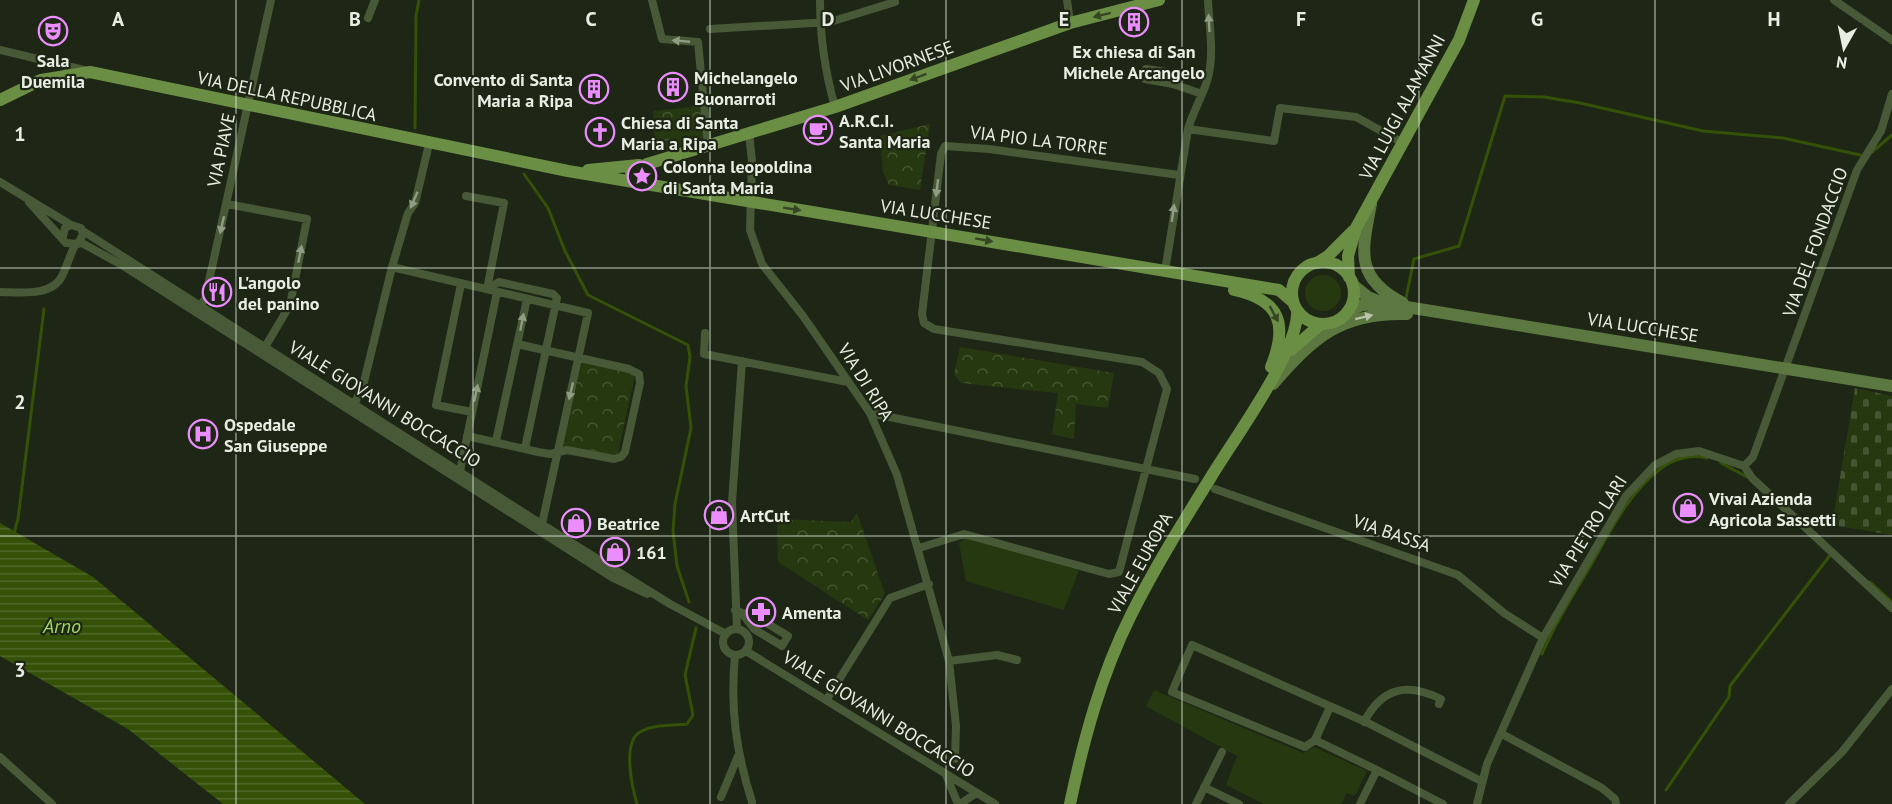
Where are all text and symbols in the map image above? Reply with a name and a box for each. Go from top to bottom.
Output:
text: A [112,6,125,32]
text: B [349,6,361,32]
text: C [585,6,597,32]
text: D [822,6,835,32]
text: E [1059,6,1069,32]
building icon: Ex chiesa di San Michele Arcangelo [1118,6,1150,38]
text: F [1296,6,1306,32]
text: G [1531,6,1543,32]
text: H [1767,6,1781,32]
one-way arrow [1093,10,1111,20]
one-way arrow [1204,14,1213,33]
theatre icon: Sala Duemila [37,15,69,47]
north arrow [1814,18,1874,78]
street label: VIA LUIGI ALAMANNI [1353,30,1450,185]
street label: VIA LIVORNESE [837,35,957,97]
one-way arrow [671,36,690,46]
place label: Ex chiesa di San Michele Arcangelo [1063,40,1205,84]
place label: Sala Duemila [21,49,85,93]
text: N [1835,52,1848,74]
street label: VIA DELLA REPUBBLICA [194,66,379,126]
place label: Michelangelo Buonarroti [694,66,798,110]
place label: Convento di Santa Maria a Ripa [434,68,573,112]
building icon: Michelangelo Buonarroti [657,71,689,103]
building icon: Convento di Santa Maria a Ripa [578,73,610,105]
one-way arrow [909,73,927,83]
place label: A.R.C.I. Santa Maria [839,109,931,153]
street label: VIA PIAVE [202,111,240,190]
place label: Chiesa di Santa Maria a Ripa [621,111,739,155]
cafe icon: A.R.C.I. Santa Maria [802,114,834,146]
church icon: Chiesa di Santa Maria a Ripa [584,116,616,148]
street label: VIA PIO LA TORRE [968,120,1109,160]
text: 1 [14,121,26,147]
place label: Colonna leopoldina di Santa Maria [663,155,812,199]
place icon: Colonna leopoldina di Santa Maria [626,160,658,192]
street label: VIA DEL FONDACCIO [1777,164,1853,321]
one-way arrow [932,179,942,198]
one-way arrow [409,192,419,210]
street label: VIA LUCCHESE [878,194,993,234]
one-way arrow [1169,203,1178,222]
one-way arrow [782,205,801,214]
one-way arrow [217,216,226,235]
one-way arrow [975,236,994,245]
one-way arrow [296,245,305,264]
place label: L'angolo del panino [238,271,320,315]
restaurant icon: L'angolo del panino [201,276,233,308]
one-way arrow [1269,306,1279,323]
street label: VIA LUCCHESE [1585,307,1700,347]
one-way arrow [518,312,527,331]
one-way arrow [1355,312,1374,322]
street label: VIALE GIOVANNI BOCCACCIO [284,335,485,473]
street label: VIA DI RIPA [833,338,899,425]
one-way arrow [566,381,575,400]
one-way arrow [472,383,481,402]
text: 2 [14,389,26,415]
place label: Ospedale San Giuseppe [224,413,327,457]
hospital icon: Ospedale San Giuseppe [187,418,219,450]
street label: VIA PIETRO LARI [1544,471,1632,592]
place label: Vivai Azienda Agricola Sassetti [1708,487,1836,531]
shop icon: Vivai Azienda Agricola Sassetti [1672,492,1704,524]
shop icon: ArtCut [703,499,735,531]
place label: ArtCut [740,504,791,527]
shop icon: Beatrice [560,507,592,539]
street label: VIALE EUROPA [1102,508,1178,619]
street label: VIA BASSA [1349,509,1434,557]
place label: Beatrice [597,512,660,535]
shop icon: 161 [599,536,631,568]
place label: 161 [636,541,667,564]
pharmacy icon: Amenta [745,596,777,628]
place label: Amenta [782,601,842,624]
water label: Arno [42,613,81,639]
street label: VIALE GIOVANNI BOCCACCIO [778,645,979,783]
text: 3 [14,657,26,683]

